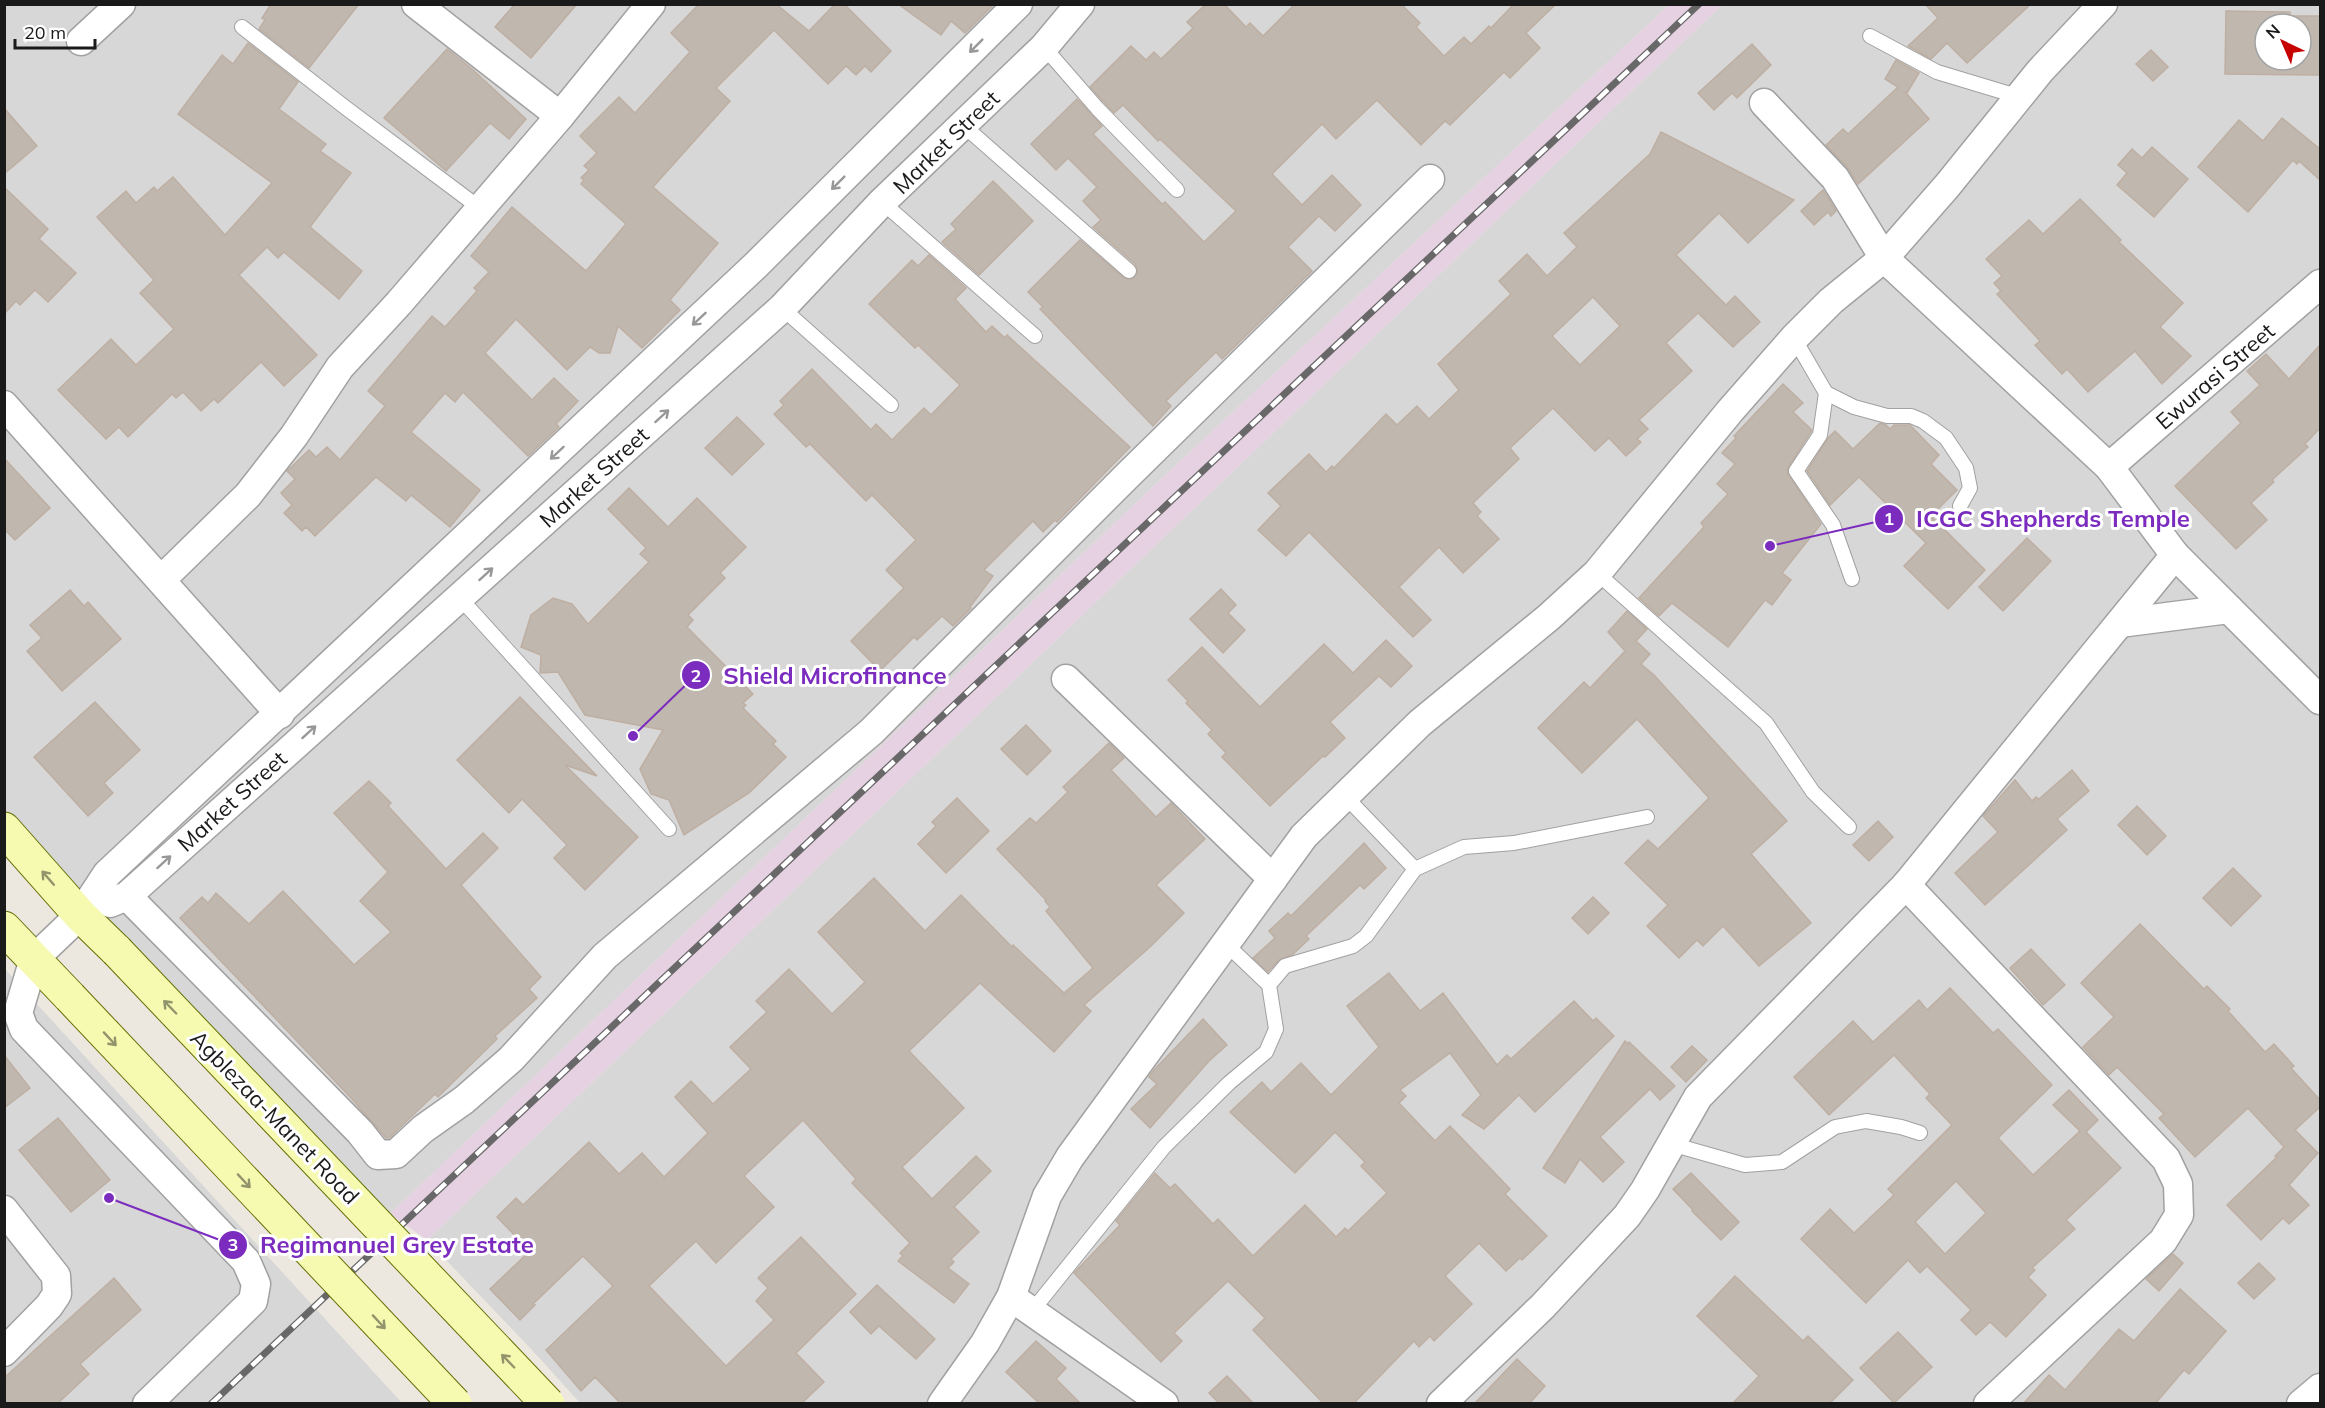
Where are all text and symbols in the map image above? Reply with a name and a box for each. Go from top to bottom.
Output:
scale bar [15,12,94,50]
north arrow [2253,12,2313,72]
text: N [2261,20,2284,43]
text: 20 m [24,21,66,44]
one-way arrow [969,38,984,53]
street label: Market Street [887,84,1005,200]
one-way arrow [831,176,846,191]
one-way arrow [691,312,706,327]
street label: Ewurasi Street [2150,317,2280,435]
one-way arrow [654,409,669,423]
street label: Market Street [534,420,655,533]
one-way arrow [549,446,564,460]
callout: ICGC Shepherds Temple [1874,498,2202,540]
text: ICGC Shepherds Temple [1916,503,2190,533]
text: 1 [1884,507,1894,530]
one-way arrow [478,567,493,581]
callout: Shield Microfinance [681,654,958,696]
text: Shield Microfinance [723,660,947,690]
text: 2 [691,664,701,687]
one-way arrow [300,725,316,739]
street label: Market Street [172,744,293,857]
one-way arrow [156,855,171,869]
one-way arrow [41,871,55,886]
one-way arrow [163,1000,178,1015]
street label: Agblezaa-Manet Road [185,1024,365,1210]
one-way arrow [103,1031,117,1046]
one-way arrow [237,1173,252,1188]
callout: Regimanuel Grey Estate [218,1224,546,1266]
text: Regimanuel Grey Estate [260,1229,534,1259]
text: 3 [228,1233,238,1256]
one-way arrow [371,1315,386,1330]
one-way arrow [501,1354,515,1369]

